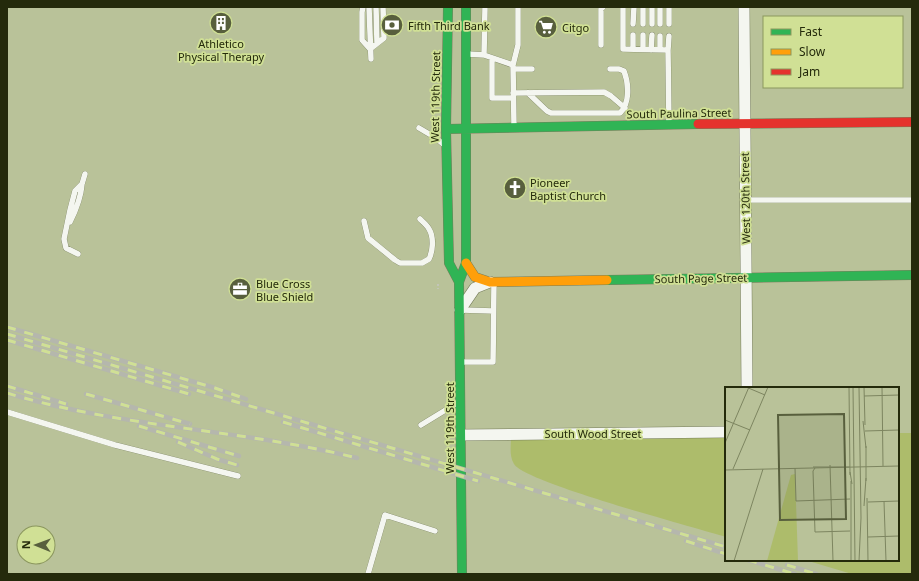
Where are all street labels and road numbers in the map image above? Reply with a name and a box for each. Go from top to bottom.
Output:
street label: West 119th Street [427,51,443,143]
street label: South Paulina Street [626,105,732,121]
street label: West 120th Street [737,152,753,244]
street label: South Page Street [655,270,747,286]
street label: West 119th Street [442,382,457,474]
street label: South Wood Street [545,426,641,441]

